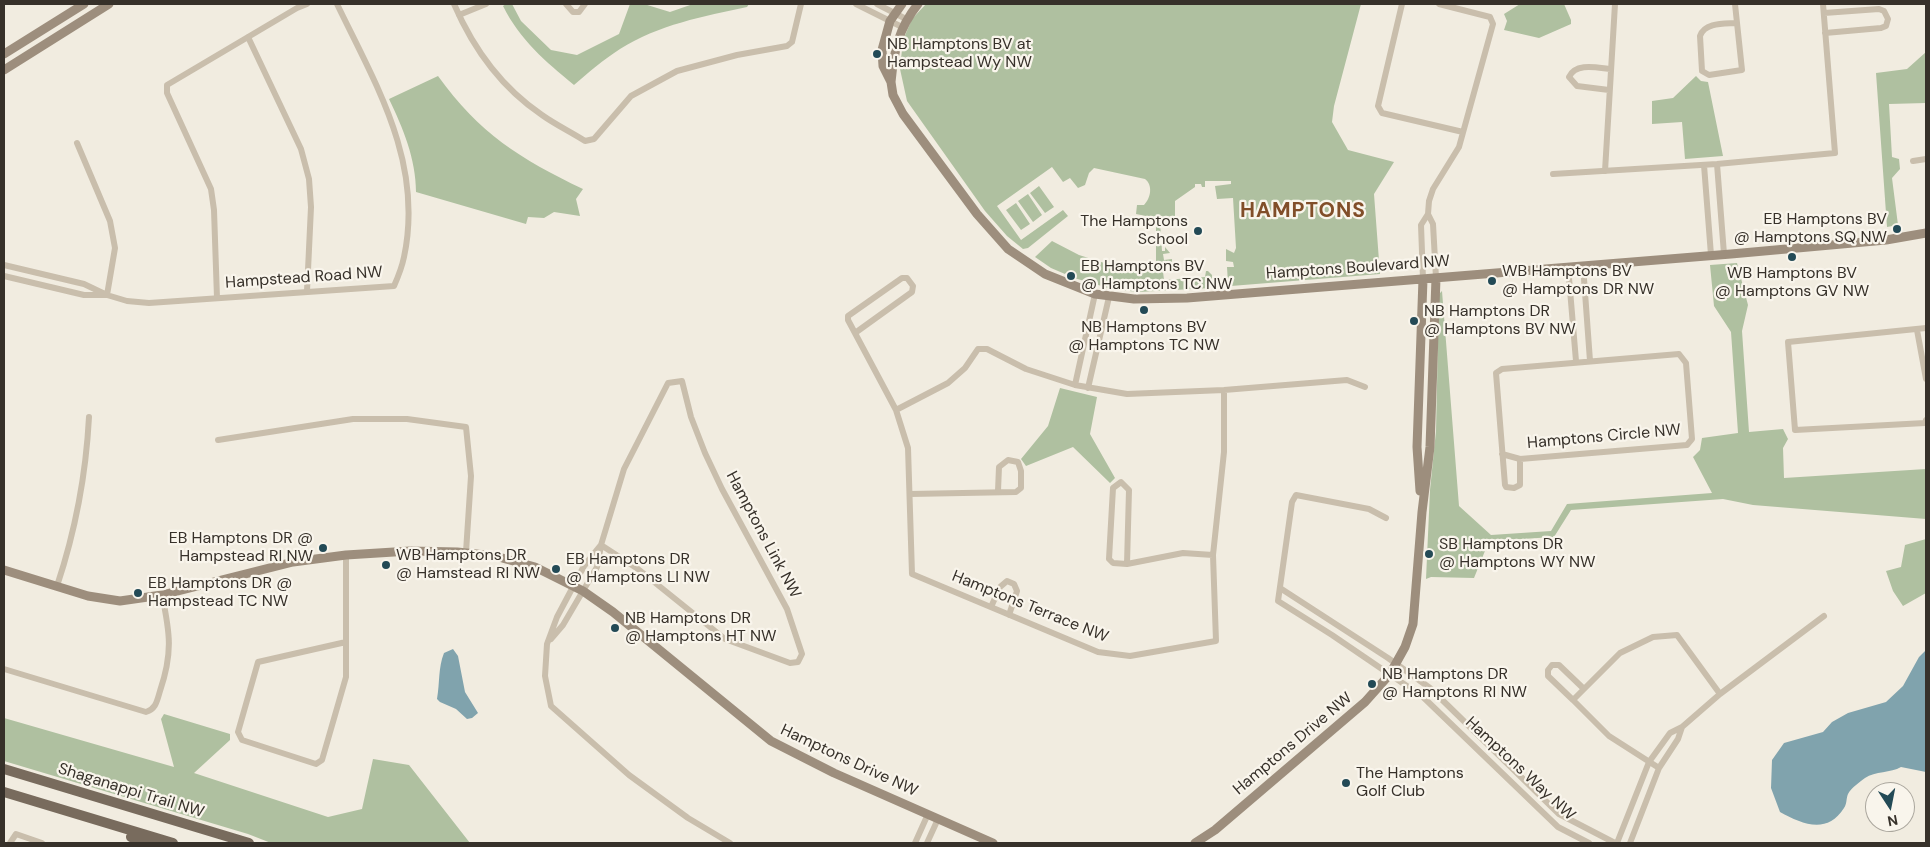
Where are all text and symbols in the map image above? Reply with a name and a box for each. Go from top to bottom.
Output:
place label: NB Hamptons BV at Hampstead Wy NW [887,35,1032,73]
marker: NB Hamptons BV at Hampstead Wy NW [871,48,883,60]
district label: HAMPTONS [1239,198,1367,224]
place label: EB Hamptons BV @ Hamptons SQ NW [1734,210,1887,248]
place label: The Hamptons School [1080,212,1188,250]
marker: EB Hamptons BV @ Hamptons SQ NW [1891,223,1903,235]
marker: The Hamptons School [1192,225,1204,237]
marker: WB Hamptons BV @ Hamptons GV NW [1786,251,1798,263]
street label: Hamptons Boulevard NW [1265,252,1451,284]
place label: EB Hamptons BV @ Hamptons TC NW [1081,257,1233,295]
place label: WB Hamptons BV @ Hamptons DR NW [1502,262,1654,300]
street label: Hampstead Road NW [225,263,383,293]
place label: WB Hamptons BV @ Hamptons GV NW [1715,264,1869,302]
marker: EB Hamptons BV @ Hamptons TC NW [1065,270,1077,282]
marker: WB Hamptons BV @ Hamptons DR NW [1486,275,1498,287]
place label: NB Hamptons DR @ Hamptons BV NW [1424,302,1576,340]
marker: NB Hamptons BV @ Hamptons TC NW [1138,304,1150,316]
marker: NB Hamptons DR @ Hamptons BV NW [1408,315,1420,327]
place label: NB Hamptons BV @ Hamptons TC NW [1068,318,1220,356]
street label: Hamptons Circle NW [1526,421,1682,453]
street label: Hamptons Link NW [721,468,805,602]
place label: EB Hamptons DR @ Hampstead RI NW [169,529,313,567]
place label: SB Hamptons DR @ Hamptons WY NW [1439,535,1595,573]
marker: EB Hamptons DR @ Hampstead RI NW [317,542,329,554]
place label: WB Hamptons DR @ Hamstead RI NW [396,546,540,584]
marker: SB Hamptons DR @ Hamptons WY NW [1423,548,1435,560]
place label: EB Hamptons DR @ Hamptons LI NW [566,550,710,588]
marker: WB Hamptons DR @ Hamstead RI NW [380,559,392,571]
marker: EB Hamptons DR @ Hamptons LI NW [550,563,562,575]
street label: Hamptons Terrace NW [949,567,1111,647]
place label: EB Hamptons DR @ Hampstead TC NW [148,574,292,612]
marker: EB Hamptons DR @ Hampstead TC NW [132,587,144,599]
place label: NB Hamptons DR @ Hamptons HT NW [625,609,777,647]
marker: NB Hamptons DR @ Hamptons HT NW [609,622,621,634]
place label: NB Hamptons DR @ Hamptons RI NW [1382,665,1527,703]
marker: NB Hamptons DR @ Hamptons RI NW [1366,678,1378,690]
street label: Hamptons Drive NW [1230,689,1356,799]
street label: Hamptons Way NW [1461,713,1579,825]
street label: Hamptons Drive NW [777,721,921,801]
street label: Shaganappi Trail NW [56,760,206,822]
place label: The Hamptons Golf Club [1356,764,1464,802]
marker: The Hamptons Golf Club [1340,777,1352,789]
north arrow [1865,782,1915,832]
text: N [1886,811,1899,831]

